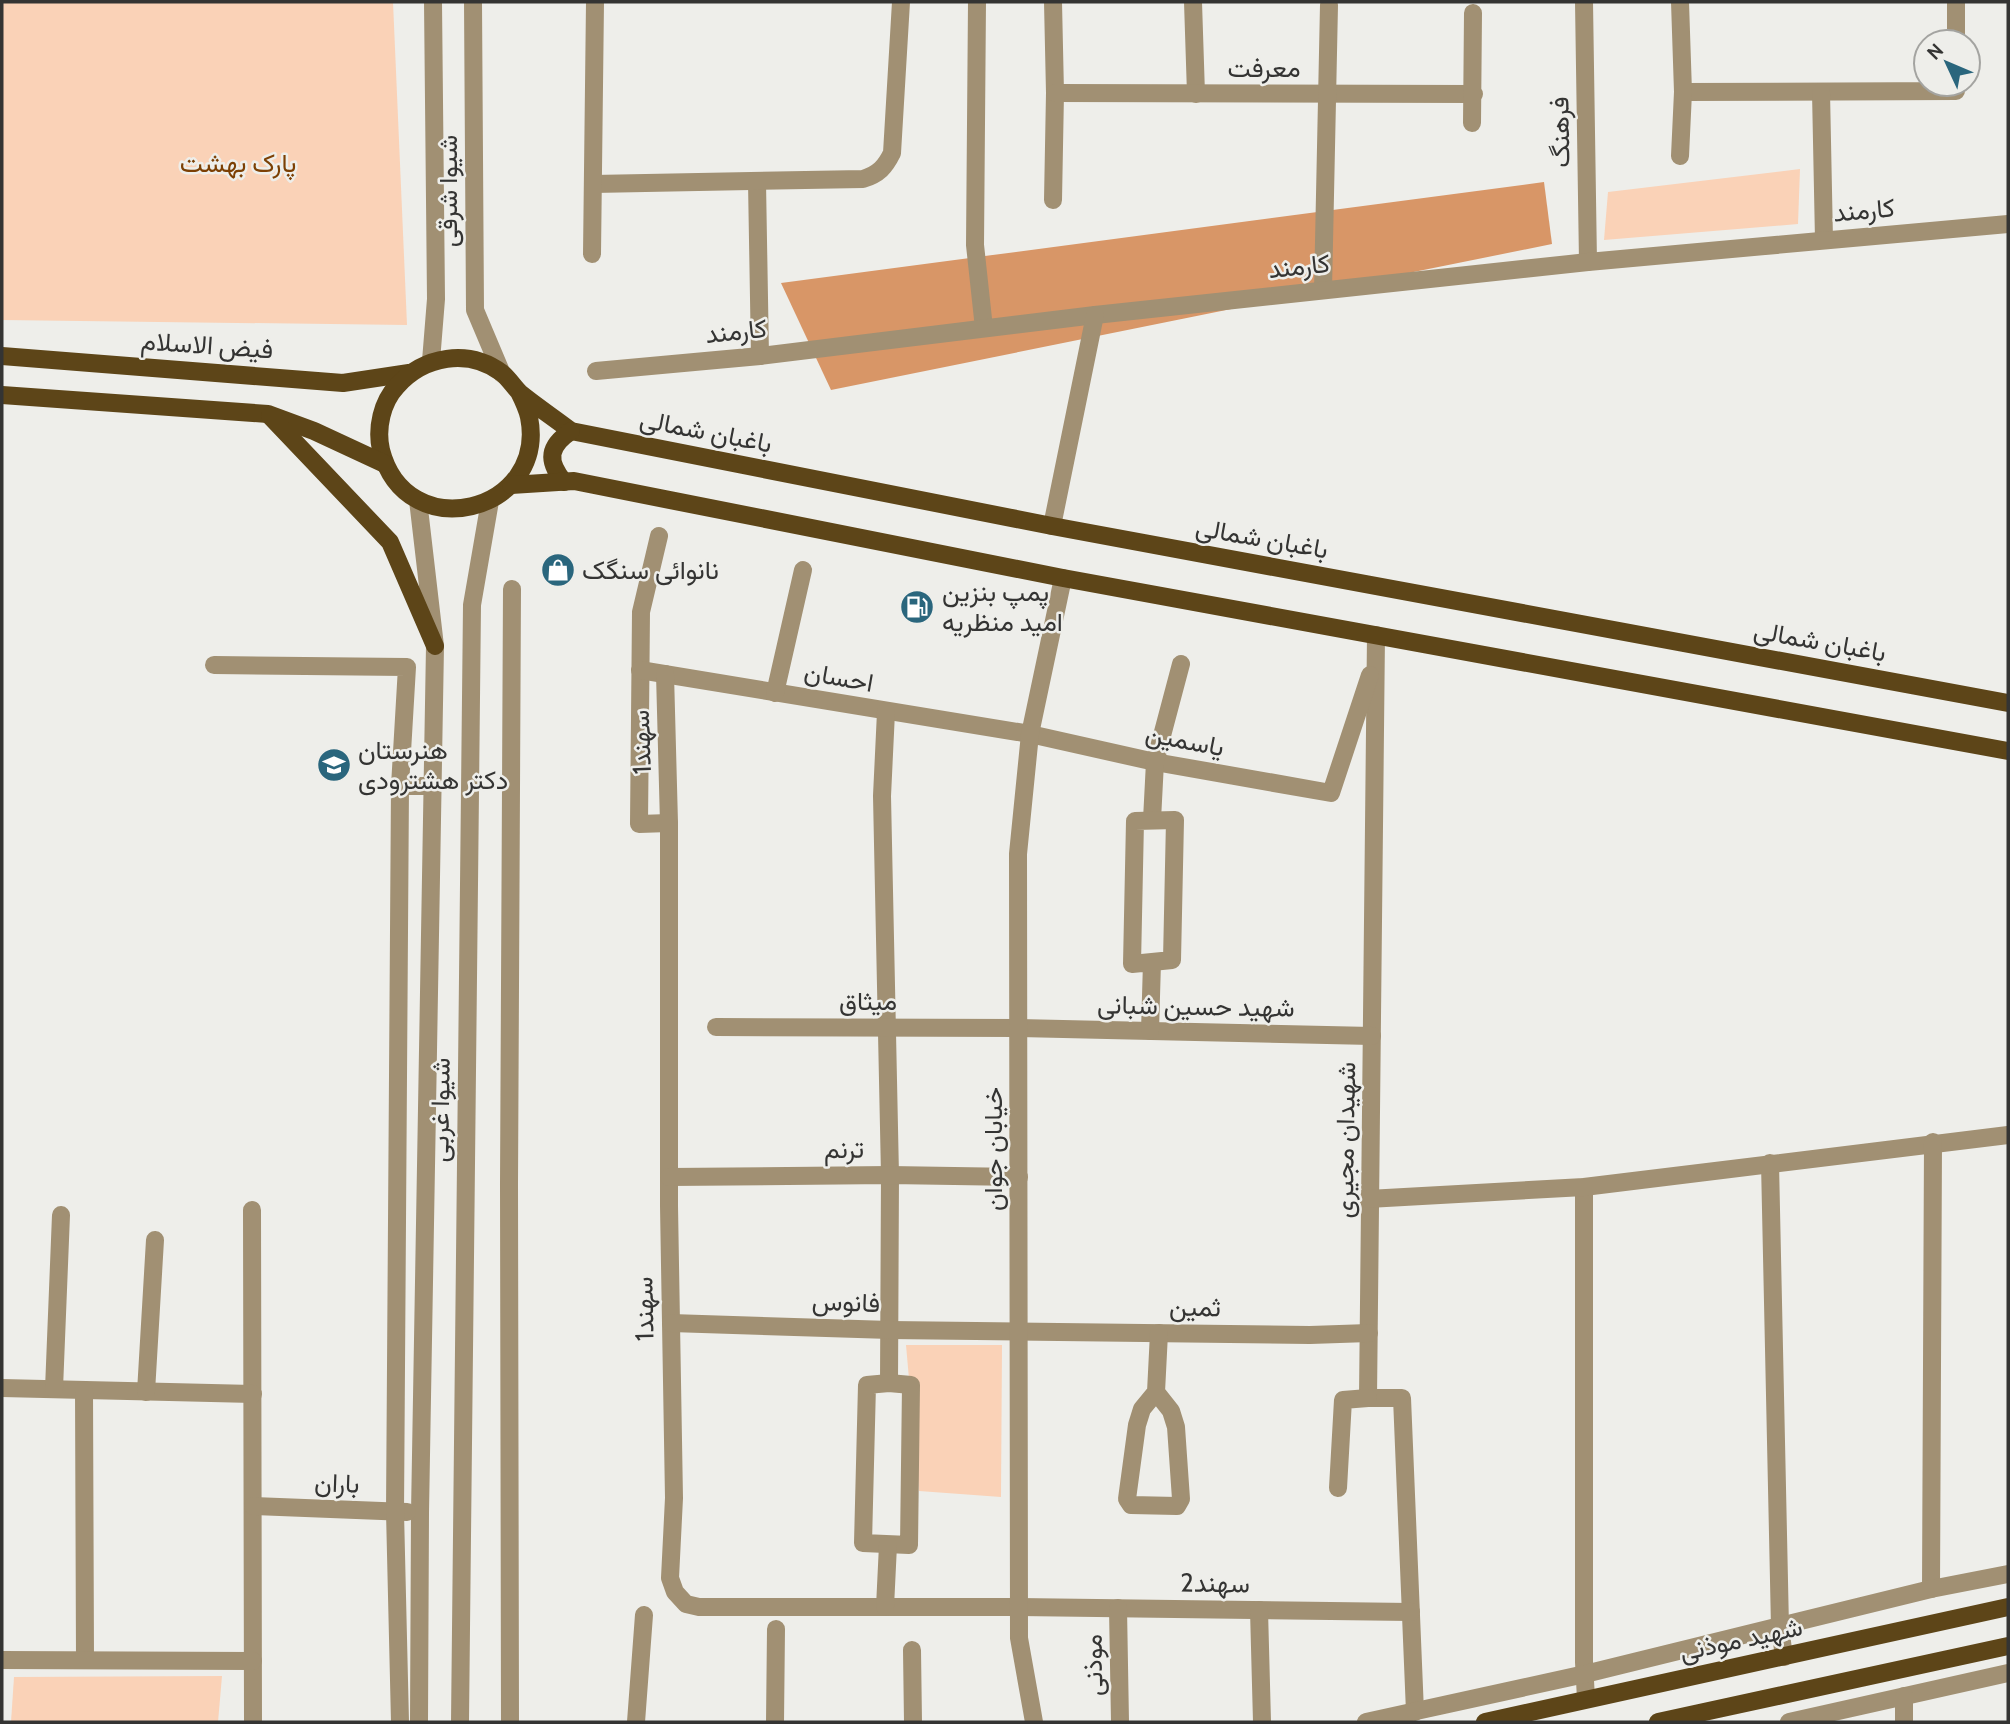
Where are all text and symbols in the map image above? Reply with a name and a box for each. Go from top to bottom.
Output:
north arrow [1912,28,1982,98]
text: N [1922,39,1948,64]
street label: معرفت [1227,52,1301,84]
street label: فرهنگ [1543,96,1577,168]
street label: شیوا شرقی [432,135,464,247]
park label: پارک بهشت [180,147,296,181]
street label: کارمند [1832,191,1896,229]
street label: کارمند [1267,247,1331,285]
street label: کارمند [704,312,768,350]
street label: فیض الاسلام [140,324,274,367]
street label: باغبان شمالی [637,403,775,459]
street label: باغبان شمالی [1193,511,1331,565]
shop icon: نانوائی سنگک [539,551,577,589]
place label: نانوائی سنگک [582,554,719,586]
place label: پمپ بنزین امید منظریه [942,576,1063,638]
fuel station icon: پمپ بنزین امید منظریه [898,588,936,626]
street label: باغبان شمالی [1751,614,1889,668]
street label: احسان [802,655,876,699]
street label: 1سهند [624,709,658,775]
street label: یاسمین [1143,717,1227,763]
place label: هنرستان دکتر هشترودی [358,734,508,796]
school or university icon: هنرستان دکتر هشترودی [315,746,353,784]
street label: میثاق [839,985,897,1017]
street label: شهید حسین شبانی [1097,988,1295,1024]
street label: شیوا غربی [423,1057,457,1163]
street label: شهیدان مجیری [1328,1061,1362,1219]
street label: خیابان جوان [977,1087,1009,1211]
street label: ترنم [824,1133,864,1166]
street label: 1سهند [627,1276,661,1342]
street label: فانوس [811,1285,881,1319]
street label: ثمین [1169,1291,1221,1323]
street label: باران [314,1466,360,1500]
street label: 2سهند [1180,1566,1250,1600]
street label: شهید موذنی [1677,1610,1805,1668]
street label: موذنی [1076,1634,1110,1696]

